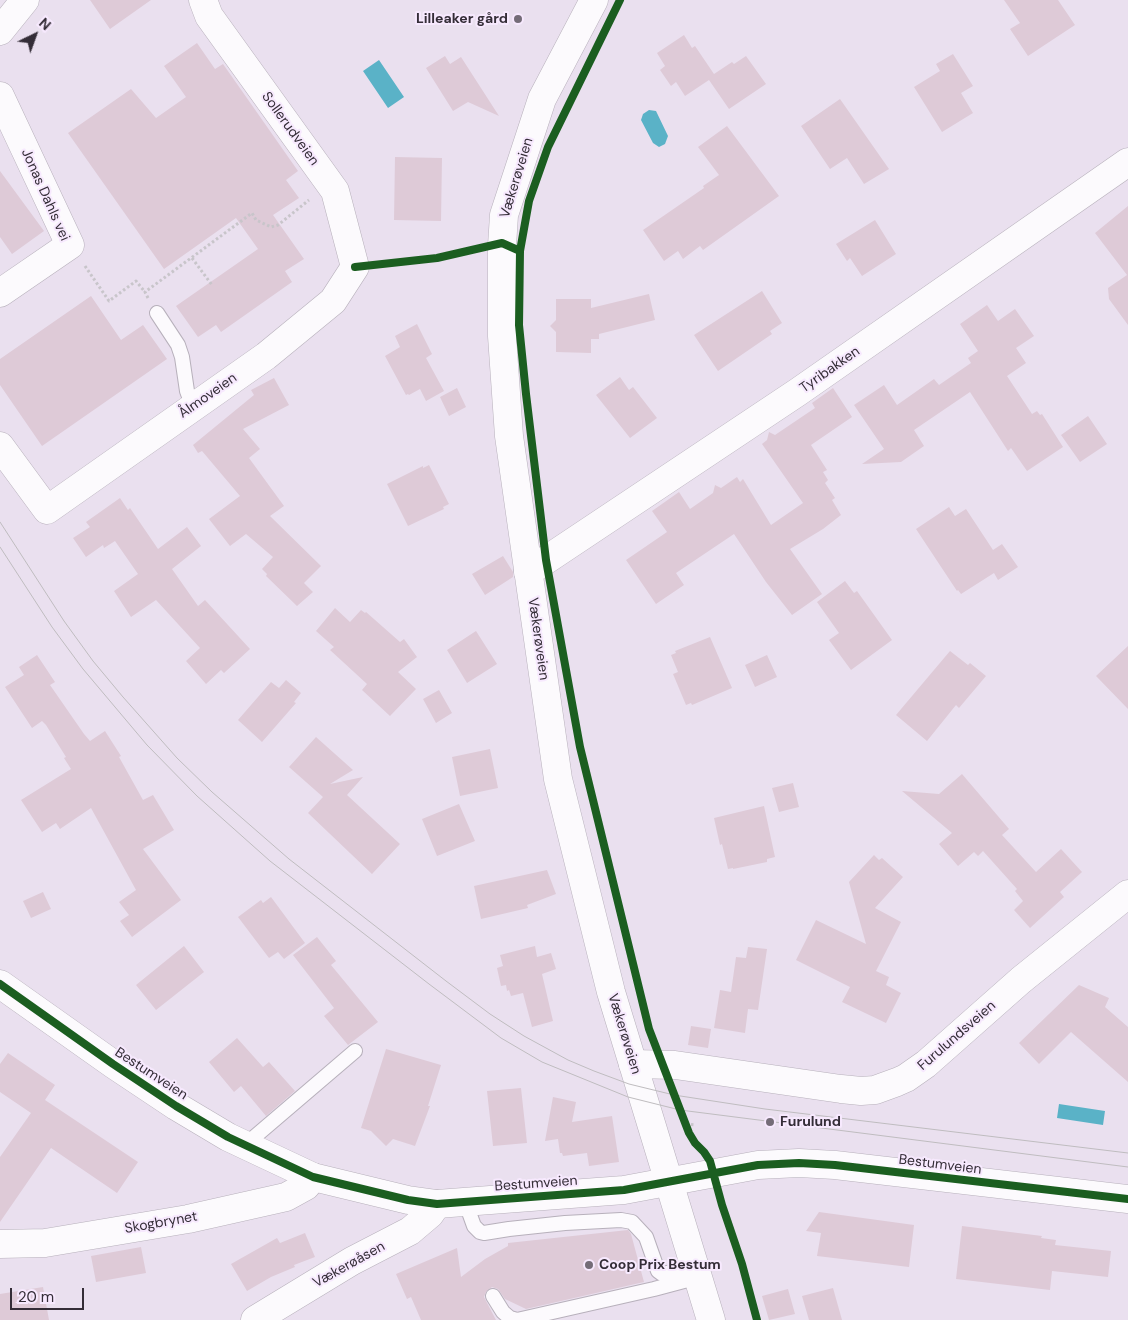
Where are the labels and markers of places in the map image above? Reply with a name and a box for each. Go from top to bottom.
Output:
place label: Lilleaker gård [416,11,508,27]
marker: Lilleaker gård [512,13,524,25]
place label: Furulund [780,1114,841,1130]
marker: Furulund [764,1116,776,1128]
place label: Coop Prix Bestum [599,1257,721,1273]
marker: Coop Prix Bestum [583,1259,595,1271]

